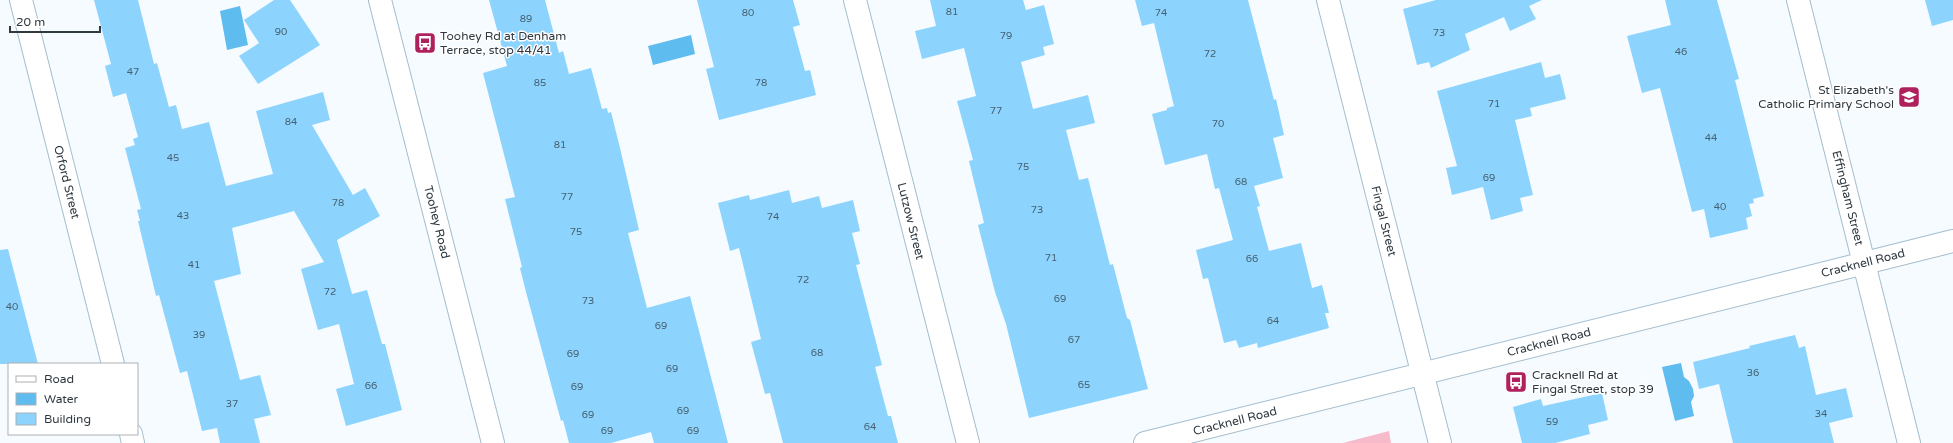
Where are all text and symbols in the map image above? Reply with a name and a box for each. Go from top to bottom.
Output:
house number: 81 [946,6,958,18]
house number: 80 [742,7,754,19]
house number: 74 [1155,7,1167,19]
scale bar [10,8,100,34]
house number: 89 [520,13,532,25]
text: 20 m [16,15,45,29]
house number: 90 [275,26,287,38]
house number: 73 [1433,27,1445,39]
place label: Toohey Rd at Denham Terrace, stop 44/41 [440,29,566,57]
bus stop icon: Toohey Rd at Denham Terrace, stop 44/41 [412,30,438,56]
house number: 79 [1000,30,1012,42]
house number: 46 [1675,46,1687,58]
house number: 72 [1204,48,1216,60]
house number: 47 [127,66,139,78]
house number: 85 [534,77,546,89]
house number: 78 [755,77,767,89]
place label: St Elizabeth's Catholic Primary School [1758,83,1894,111]
school or university icon: St Elizabeth's Catholic Primary School [1896,84,1922,110]
house number: 71 [1488,98,1500,110]
house number: 77 [990,105,1002,117]
house number: 84 [285,116,297,128]
house number: 70 [1212,118,1224,130]
house number: 44 [1705,132,1717,144]
house number: 81 [554,139,566,151]
street label: Orford Street [51,144,83,221]
street label: Effingham Street [1829,149,1867,247]
house number: 45 [167,152,179,164]
house number: 75 [1017,161,1029,173]
house number: 69 [1483,172,1495,184]
house number: 68 [1235,176,1247,188]
street label: Lutzow Street [895,181,927,261]
street label: Toohey Road [421,184,453,260]
street label: Fingal Street [1368,184,1400,258]
house number: 77 [561,191,573,203]
house number: 78 [332,197,344,209]
house number: 40 [1714,201,1726,213]
house number: 73 [1031,204,1043,216]
house number: 43 [177,210,189,222]
house number: 74 [767,211,779,223]
house number: 75 [570,226,582,238]
street label: Cracknell Road [1820,246,1906,280]
house number: 71 [1045,252,1057,264]
house number: 66 [1246,253,1258,265]
house number: 41 [188,259,200,271]
house number: 72 [797,274,809,286]
house number: 72 [324,286,336,298]
house number: 69 [1054,293,1066,305]
house number: 73 [582,295,594,307]
house number: 40 [6,301,18,313]
house number: 64 [1267,315,1279,327]
house number: 69 [655,320,667,332]
street label: Cracknell Road [1506,325,1592,359]
house number: 39 [193,329,205,341]
house number: 67 [1068,334,1080,346]
house number: 68 [811,347,823,359]
house number: 69 [567,348,579,360]
legend [8,363,138,435]
house number: 69 [666,363,678,375]
house number: 36 [1747,367,1759,379]
place label: Cracknell Rd at Fingal Street, stop 39 [1532,368,1654,396]
bus stop icon: Cracknell Rd at Fingal Street, stop 39 [1503,369,1529,395]
text: Road [44,372,74,386]
house number: 65 [1078,379,1090,391]
house number: 66 [365,380,377,392]
house number: 69 [571,381,583,393]
text: Water [44,392,79,406]
house number: 37 [226,398,238,410]
street label: Cracknell Road [1192,404,1278,438]
house number: 69 [677,405,689,417]
house number: 34 [1815,408,1827,420]
house number: 69 [582,409,594,421]
text: Building [44,412,91,426]
house number: 59 [1546,416,1558,428]
house number: 64 [864,421,876,433]
house number: 69 [601,425,613,437]
house number: 69 [687,425,699,437]

